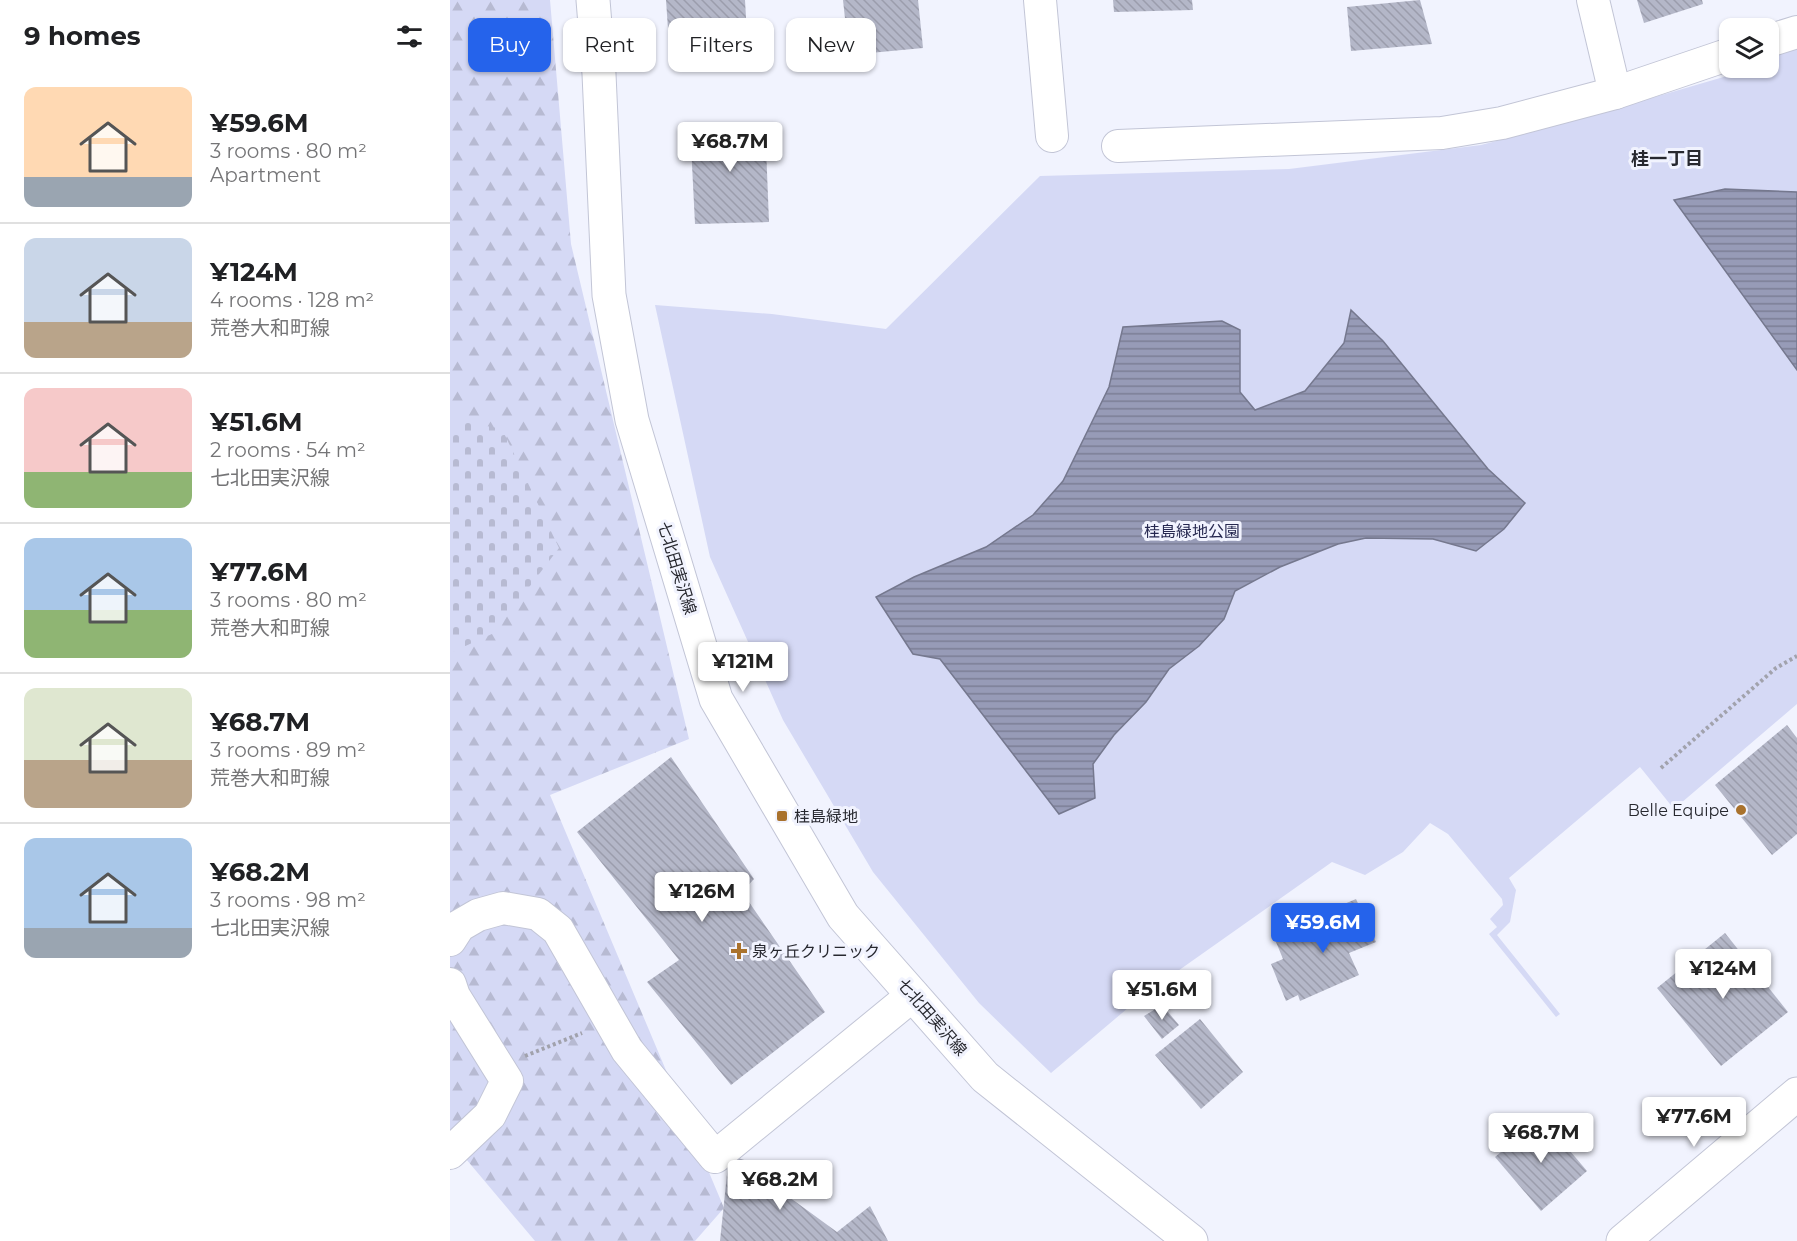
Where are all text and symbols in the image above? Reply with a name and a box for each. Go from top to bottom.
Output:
chip: Buy [468,18,551,72]
chip: Rent [563,18,656,72]
chip: Filters [668,18,774,72]
chip: New [786,18,876,72]
map controls [1719,18,1779,78]
button: layers [1719,18,1779,78]
text: 9 homes [24,20,141,52]
icon: filters [393,20,426,53]
text: ¥59.6M [210,107,309,139]
icon: home [72,111,144,183]
pin: ¥68.7M [681,122,779,173]
text: ¥68.7M [691,129,769,153]
text: 3 rooms · 80 m² [210,139,367,163]
district label: 桂一丁目 [1631,148,1703,170]
text: Apartment [210,163,321,187]
text: ¥124M [210,256,298,288]
icon: home [72,262,144,334]
text: 4 rooms · 128 m² [210,288,374,312]
text: 荒巻大和町線 [210,316,330,340]
text: ¥51.6M [210,406,303,438]
icon: home [72,412,144,484]
text: 2 rooms · 54 m² [210,438,366,462]
text: 七北田実沢線 [210,466,330,490]
street label: 七北田実沢線 [654,519,700,617]
park label: 桂島緑地公園 [1144,522,1240,541]
text: ¥77.6M [210,556,309,588]
icon: home [72,562,144,634]
text: 3 rooms · 80 m² [210,588,367,612]
text: 荒巻大和町線 [210,616,330,640]
pin: ¥121M [701,642,785,693]
text: ¥121M [712,649,774,673]
text: ¥68.7M [210,706,310,738]
icon: home [72,712,144,784]
text: 3 rooms · 89 m² [210,738,366,762]
text: 荒巻大和町線 [210,766,330,790]
place label: Belle Equipe [1628,801,1729,820]
marker: Belle Equipe [1734,803,1748,817]
place label: 桂島緑地 [794,807,858,826]
marker: 桂島緑地 [775,809,789,823]
text: ¥68.2M [210,856,310,888]
icon: home [72,862,144,934]
pin: ¥126M [660,872,744,923]
text: ¥126M [669,879,735,903]
text: 3 rooms · 98 m² [210,888,366,912]
pin: ¥59.6M [1274,903,1372,954]
text: ¥59.6M [1285,910,1361,934]
text: 七北田実沢線 [210,916,330,940]
marker: 泉ヶ丘クリニック [730,942,748,960]
place label: 泉ヶ丘クリニック [752,942,880,961]
pin: ¥124M [1681,949,1765,1000]
text: ¥124M [1689,956,1757,980]
pin: ¥51.6M [1113,970,1211,1021]
street label: 七北田実沢線 [893,975,971,1059]
text: ¥51.6M [1126,977,1198,1001]
pin: ¥77.6M [1645,1097,1743,1148]
text: ¥77.6M [1656,1104,1732,1128]
pin: ¥68.7M [1492,1113,1590,1164]
text: ¥68.7M [1502,1120,1580,1144]
pin: ¥68.2M [731,1160,829,1211]
text: ¥68.2M [742,1167,818,1191]

